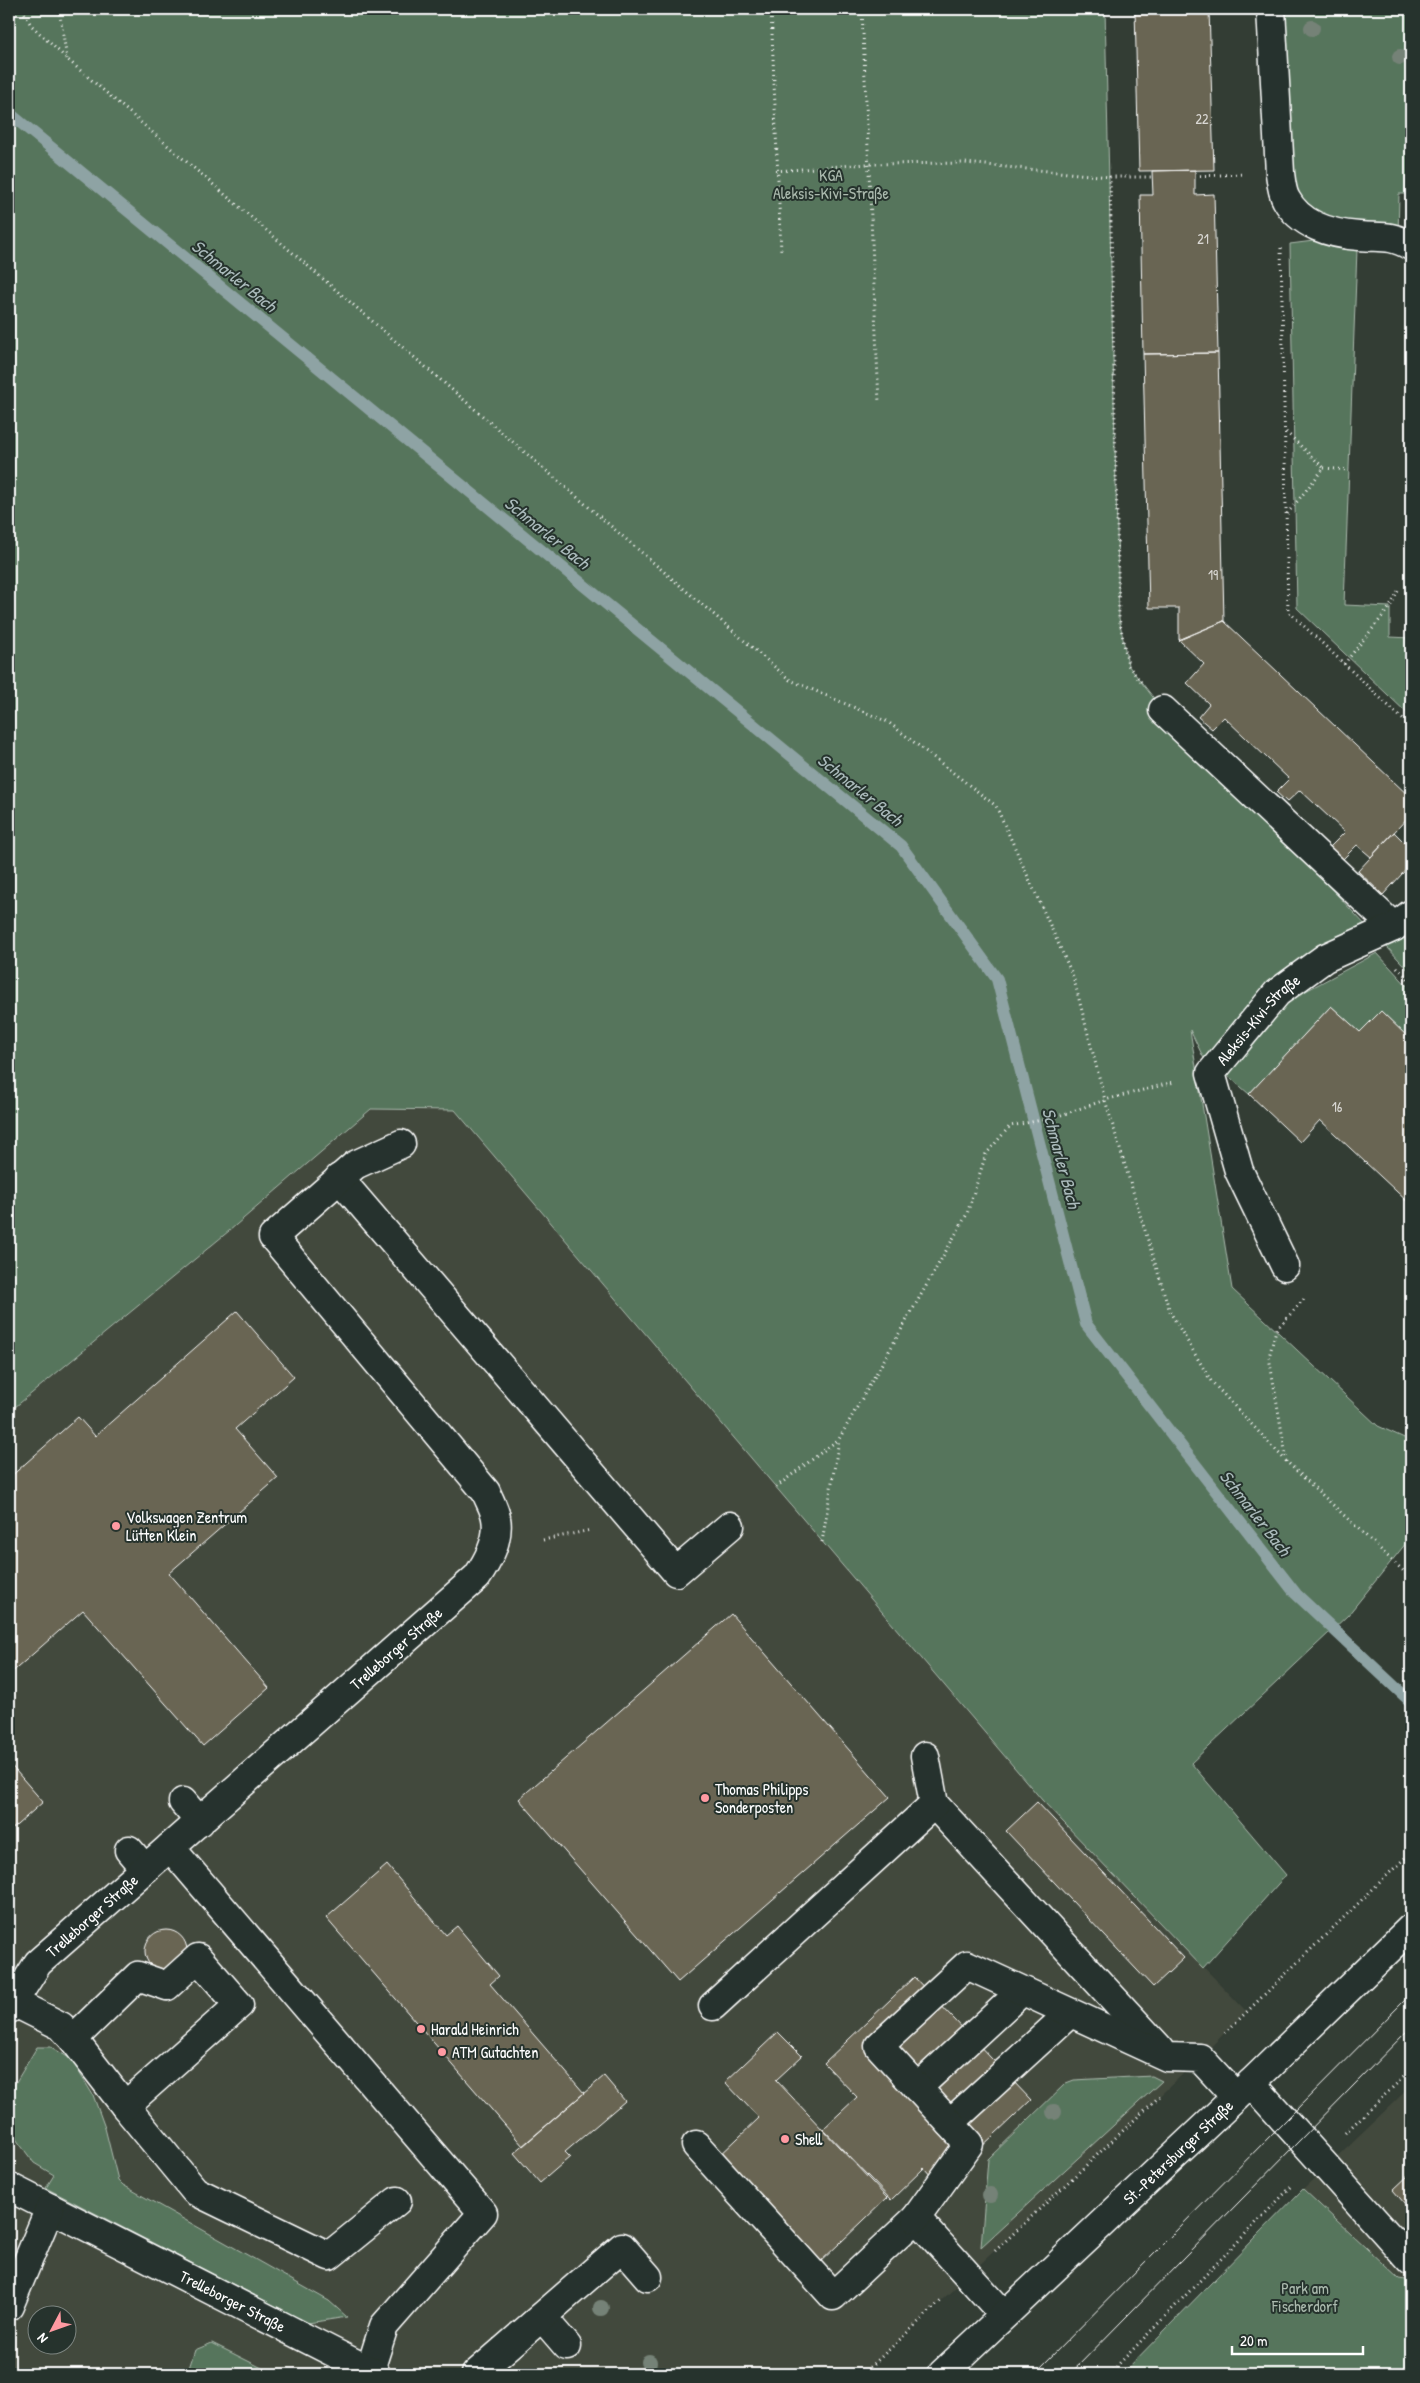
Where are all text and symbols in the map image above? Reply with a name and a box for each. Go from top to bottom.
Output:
house number: 22 [1195,109,1209,128]
park label: KGA Aleksis-Kivi-Straße [773,164,890,204]
house number: 21 [1197,229,1209,248]
water label: Schmarler Bach [187,234,283,319]
water label: Schmarler Bach [500,491,596,576]
house number: 19 [1208,565,1218,584]
water label: Schmarler Bach [813,748,909,833]
street label: Aleksis-Kivi-Straße [1211,969,1305,1070]
house number: 16 [1332,1097,1343,1116]
water label: Schmarler Bach [1036,1105,1087,1212]
water label: Schmarler Bach [1214,1465,1298,1562]
place label: Volkswagen Zentrum Lütten Klein [126,1506,247,1546]
marker: Volkswagen Zentrum Lütten Klein [110,1520,122,1532]
street label: Trelleborger Straße [345,1601,447,1695]
place label: Thomas Philipps Sonderposten [715,1778,808,1818]
marker: Thomas Philipps Sonderposten [699,1792,711,1804]
street label: Trelleborger Straße [41,1869,143,1962]
place label: Harald Heinrich [431,2018,519,2040]
marker: Harald Heinrich [415,2023,427,2035]
place label: ATM Gutachten [452,2041,538,2063]
marker: ATM Gutachten [436,2046,448,2058]
street label: St.-Petersburger Straße [1118,2094,1238,2209]
place label: Shell [795,2128,822,2150]
marker: Shell [779,2133,791,2145]
street label: Trelleborger Straße [176,2265,290,2337]
park label: Park am Fischerdorf [1271,2277,1338,2317]
north arrow [28,2306,78,2356]
scale bar [1232,2323,1364,2355]
text: N [32,2329,51,2348]
text: 20 m [1240,2330,1267,2351]

